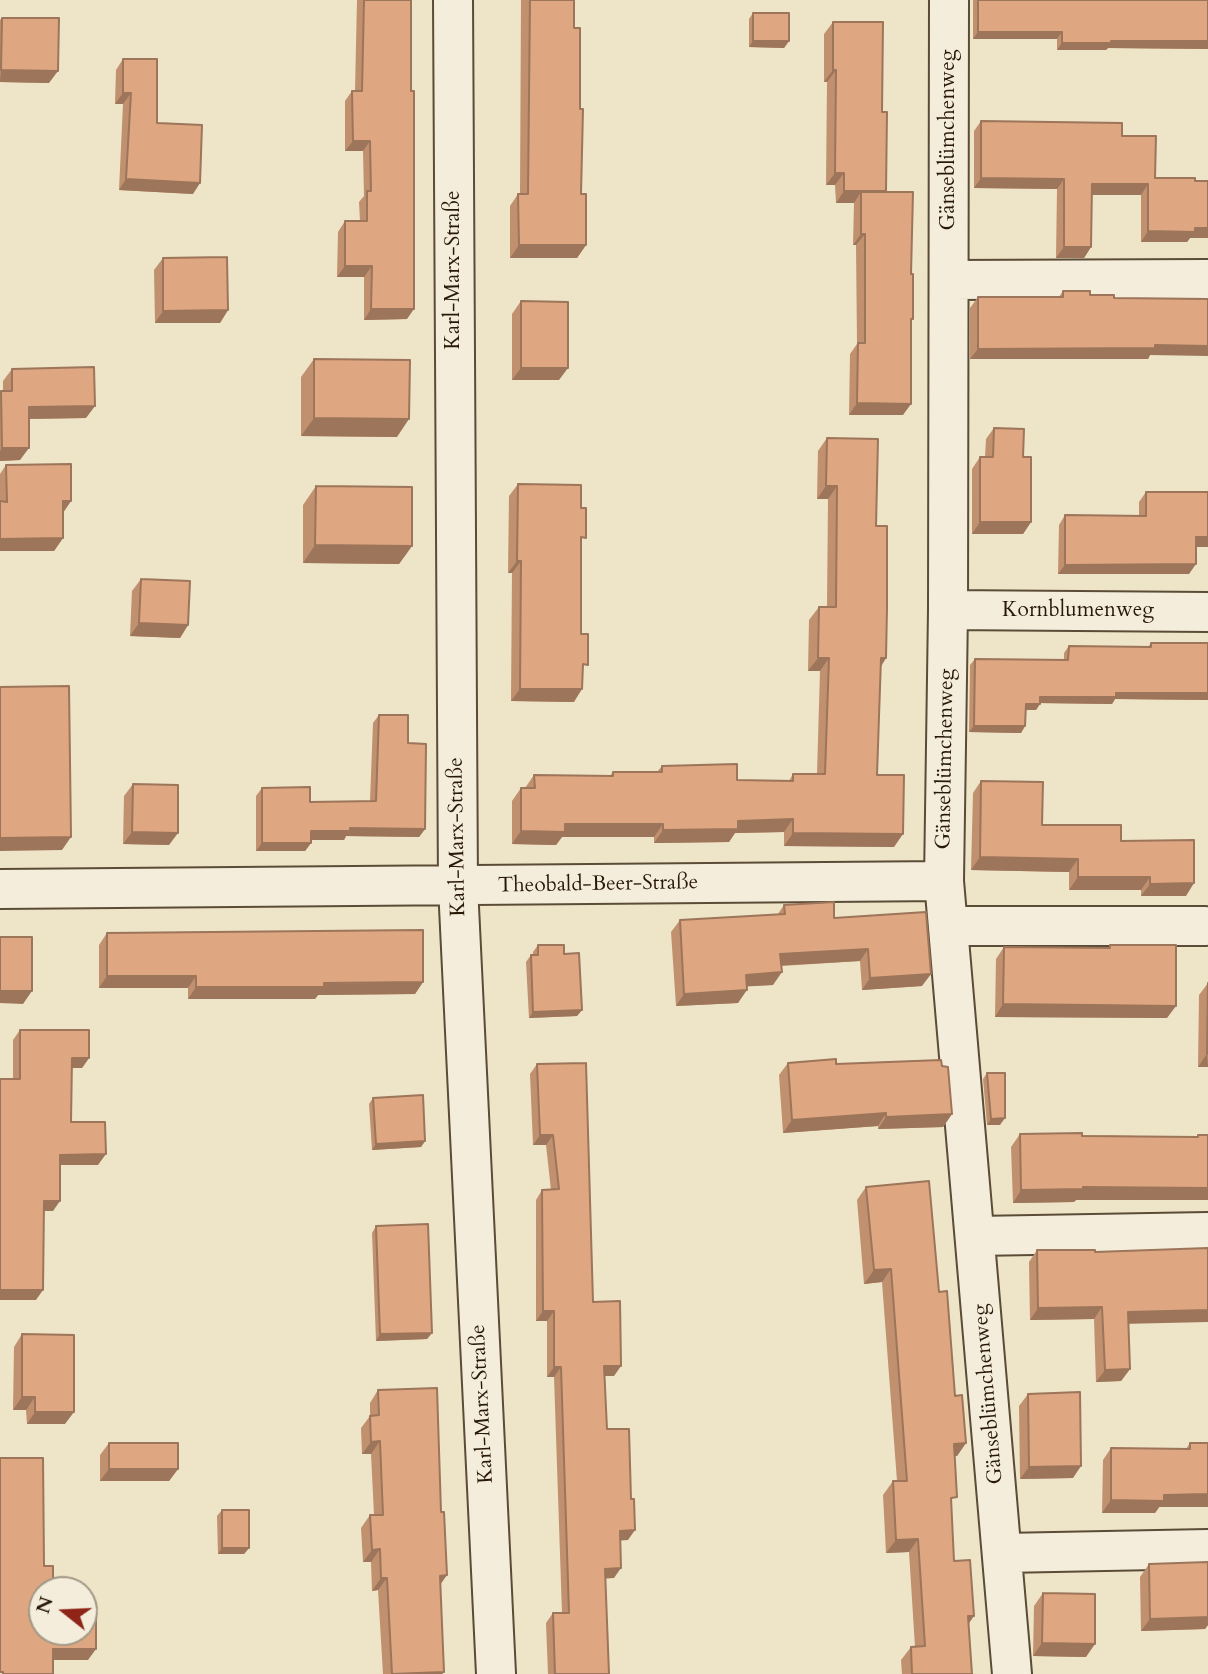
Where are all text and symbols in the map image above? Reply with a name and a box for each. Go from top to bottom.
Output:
street label: Gänseblümchenweg [936,50,962,230]
street label: Karl-Marx-Straße [441,190,467,350]
street label: Kornblumenweg [1002,598,1154,624]
street label: Gänseblümchenweg [932,668,960,850]
street label: Karl-Marx-Straße [444,757,472,917]
street label: Theobald-Beer-Straße [498,871,698,899]
street label: Gänseblümchenweg [969,1303,1009,1485]
street label: Karl-Marx-Straße [466,1324,500,1484]
north arrow [28,1576,98,1646]
text: N [30,1593,60,1617]

